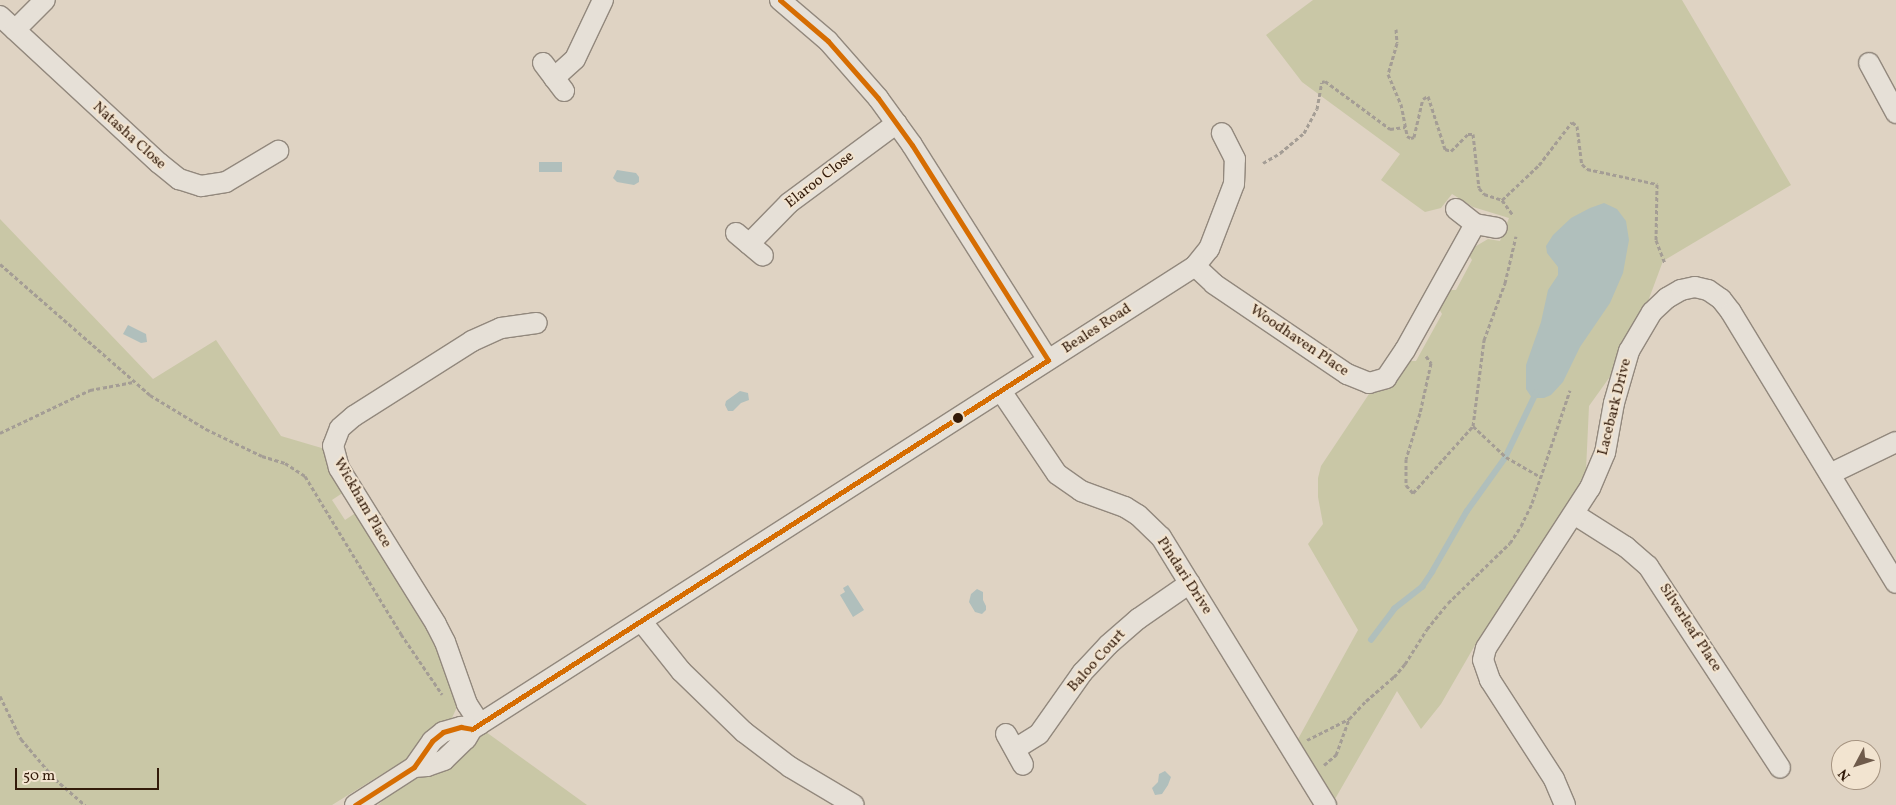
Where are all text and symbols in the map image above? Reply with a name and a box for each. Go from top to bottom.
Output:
street label: Natasha Close [89,98,169,174]
street label: Elaroo Close [782,148,858,212]
street label: Beales Road [1059,300,1135,358]
street label: Woodhaven Place [1246,301,1352,381]
street label: Lacebark Drive [1594,357,1636,457]
unlabelled marker [953,413,963,423]
street label: Wickham Place [329,455,395,551]
street label: Pindari Drive [1152,534,1216,618]
street label: Silverleaf Place [1655,581,1725,675]
street label: Baloo Court [1064,626,1130,696]
north arrow [1831,740,1881,790]
scale bar [18,758,161,790]
text: N [1834,764,1855,784]
text: 50 m [23,766,55,787]

